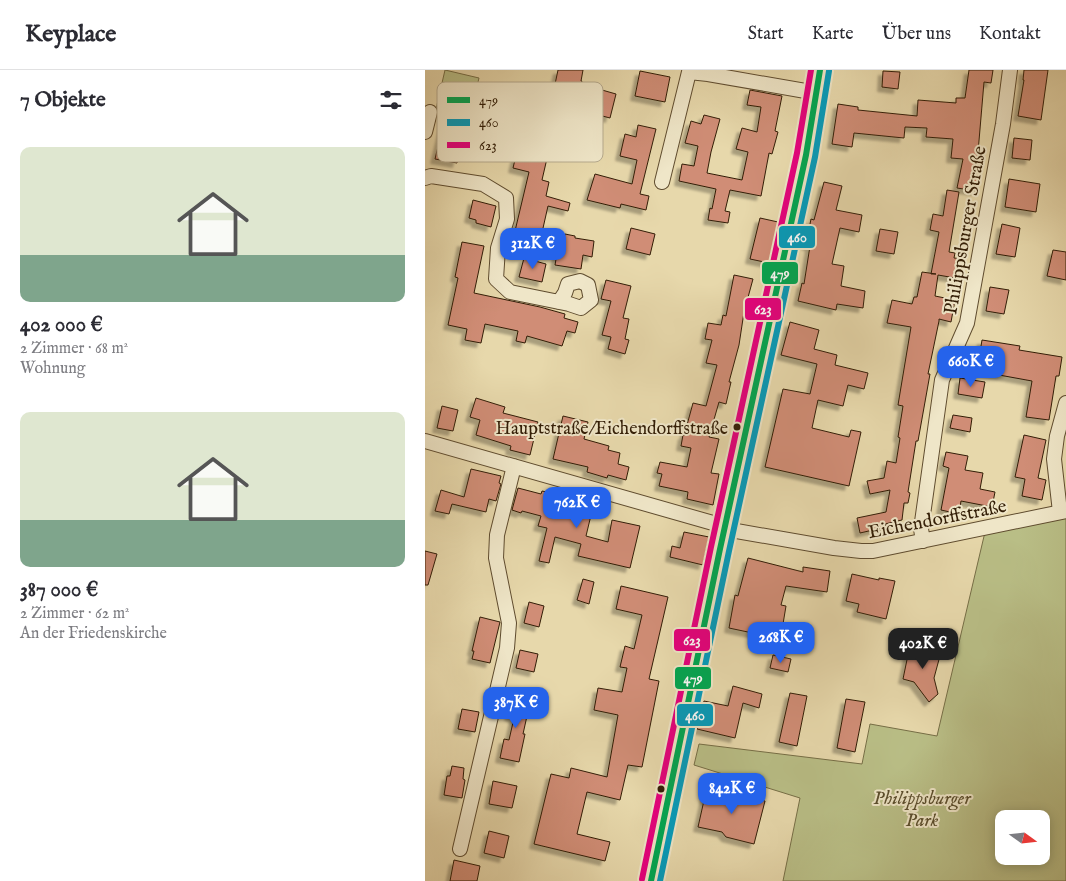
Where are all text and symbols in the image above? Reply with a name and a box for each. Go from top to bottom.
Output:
text: Keyplace [25,19,116,50]
text: Start [748,23,784,46]
text: Karte [812,23,854,46]
text: Über uns [882,23,951,46]
text: Kontakt [979,23,1041,46]
legend [437,82,603,162]
icon: filters [377,86,405,114]
text: 7 Objekte [20,87,106,114]
text: 479 [479,92,498,110]
text: 460 [479,114,499,132]
text: 623 [479,137,497,155]
street label: Philippsburger Straße [939,144,993,316]
icon: home [168,179,258,269]
line badge: 460 [778,225,816,249]
pin: 312K € [492,228,574,270]
text: 460 [787,229,807,247]
text: 312K € [511,234,555,254]
line badge: 479 [761,261,799,285]
text: 479 [770,265,790,283]
line badge: 623 [744,297,782,321]
text: 623 [754,301,772,319]
text: 402 000 € [20,312,103,339]
text: 2 Zimmer · 68 m² [20,339,128,359]
pin: 660K € [930,346,1012,388]
text: 660K € [948,352,994,372]
text: Wohnung [20,359,85,379]
place label: Hauptstraße/Eichendorffstraße [496,418,728,441]
marker: Hauptstraße/Eichendorffstraße [732,422,742,432]
icon: home [168,444,258,534]
pin: 762K € [536,486,618,529]
text: 762K € [554,493,600,513]
street label: Eichendorffstraße [866,495,1009,545]
text: 387 000 € [20,577,98,604]
text: 2 Zimmer · 62 m² [20,604,129,624]
pin: 268K € [740,622,822,664]
text: An der Friedenskirche [20,624,167,644]
line badge: 623 [673,628,711,652]
text: 268K € [759,628,803,648]
pin: 402K € [882,628,964,670]
text: 623 [683,632,701,650]
text: 402K € [899,634,947,654]
line badge: 479 [674,666,712,690]
text: 479 [683,670,703,688]
pin: 387K € [475,686,557,729]
text: 387K € [494,693,538,713]
line badge: 460 [676,703,714,727]
text: 460 [685,707,705,725]
pin: 842K € [691,772,773,815]
text: 842K € [709,779,755,799]
unlabelled marker [656,784,666,794]
park label: Philippsburger Park [873,787,972,833]
north arrow [995,810,1050,865]
map controls [995,810,1050,865]

